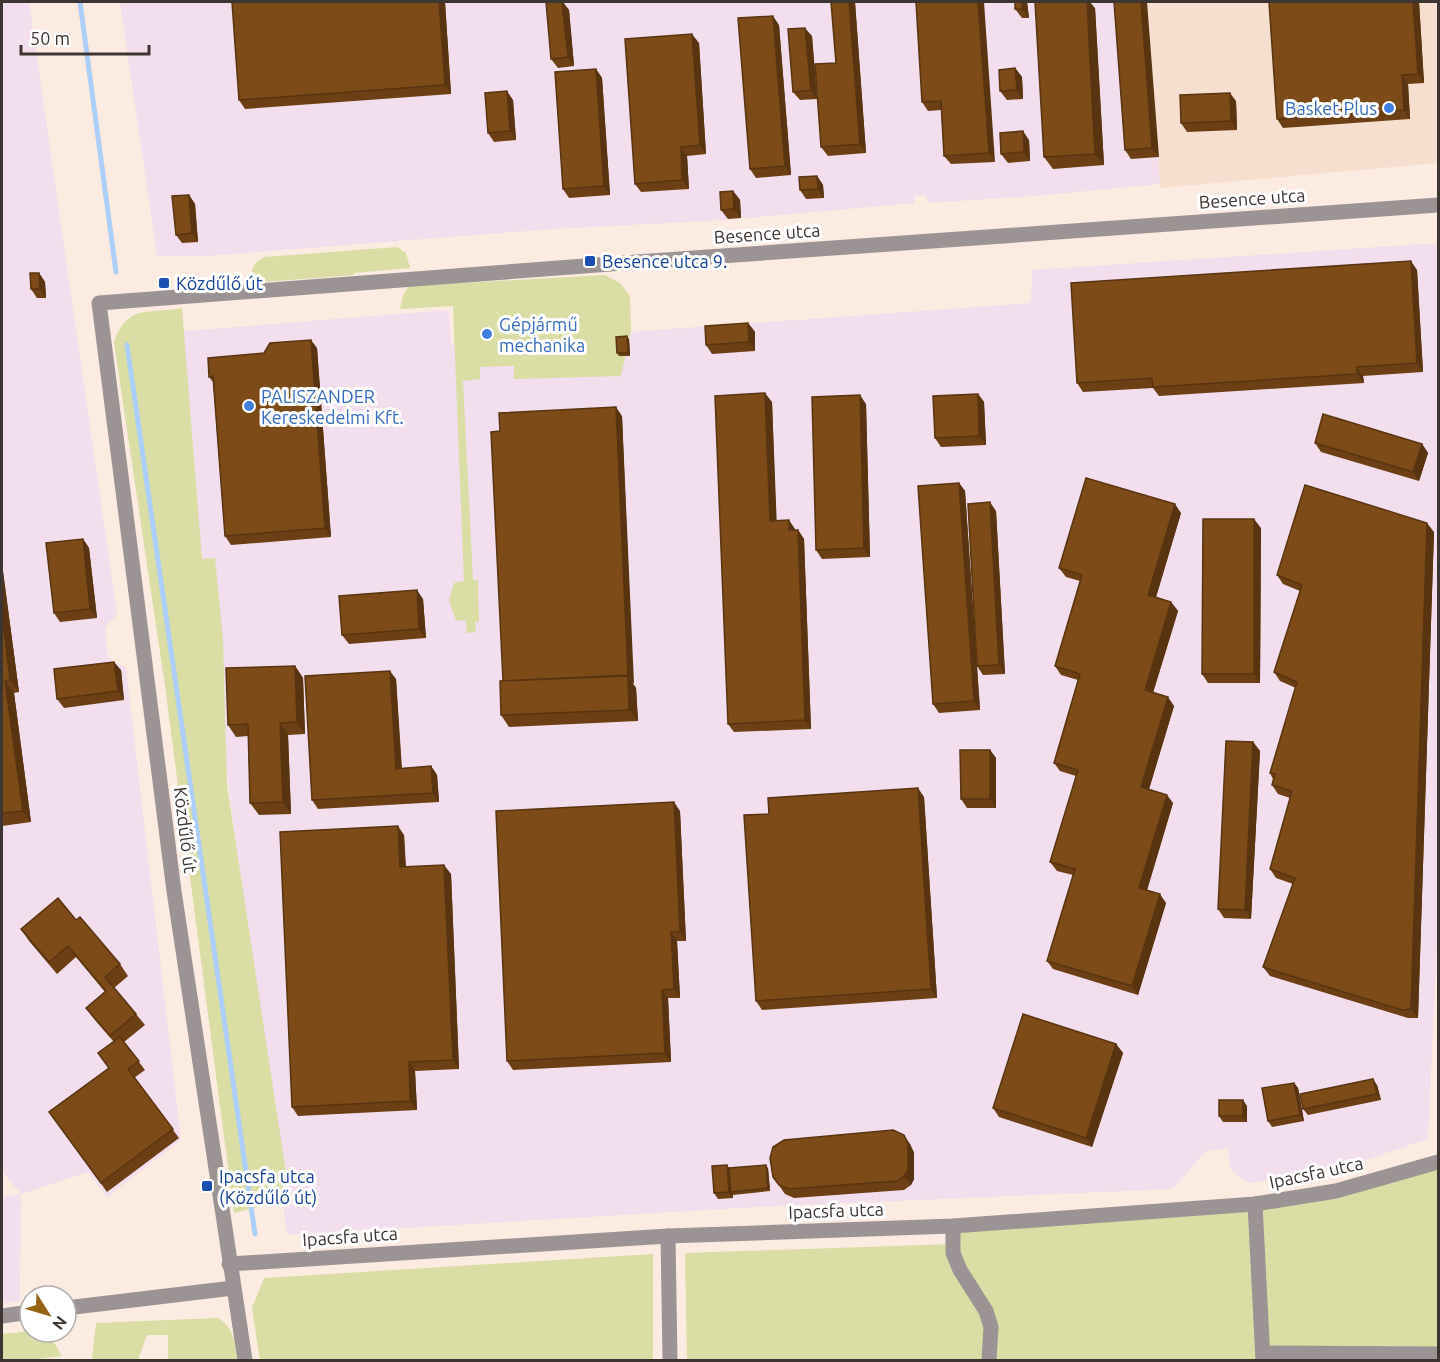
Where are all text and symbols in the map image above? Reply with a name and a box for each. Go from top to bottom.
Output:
scale bar [21,18,148,56]
text: 50 m [30,28,70,48]
place label: Basket Plus [1285,98,1377,118]
marker: Basket Plus [1382,101,1396,115]
street label: Besence utca [1198,184,1306,212]
street label: Besence utca [713,219,821,247]
place label: Besence utca 9. [602,251,727,271]
marker: Besence utca 9. [583,254,597,268]
place label: Közdűlő út [176,273,263,293]
marker: Közdűlő út [157,276,171,290]
place label: Gépjármű mechanika [499,314,585,355]
marker: Gépjármű mechanika [480,327,494,341]
place label: PALISZANDER Kereskedelmi Kft. [261,386,404,427]
marker: PALISZANDER Kereskedelmi Kft. [242,399,256,413]
street label: Közdűlő út [171,786,201,874]
street label: Ipacsfa utca [1267,1152,1365,1192]
place label: Ipacsfa utca (Közdűlő út) [219,1166,317,1208]
marker: Ipacsfa utca (Közdűlő út) [200,1179,214,1193]
street label: Ipacsfa utca [788,1198,884,1222]
street label: Ipacsfa utca [302,1223,398,1249]
north arrow [18,1284,78,1344]
text: N [49,1313,71,1333]

